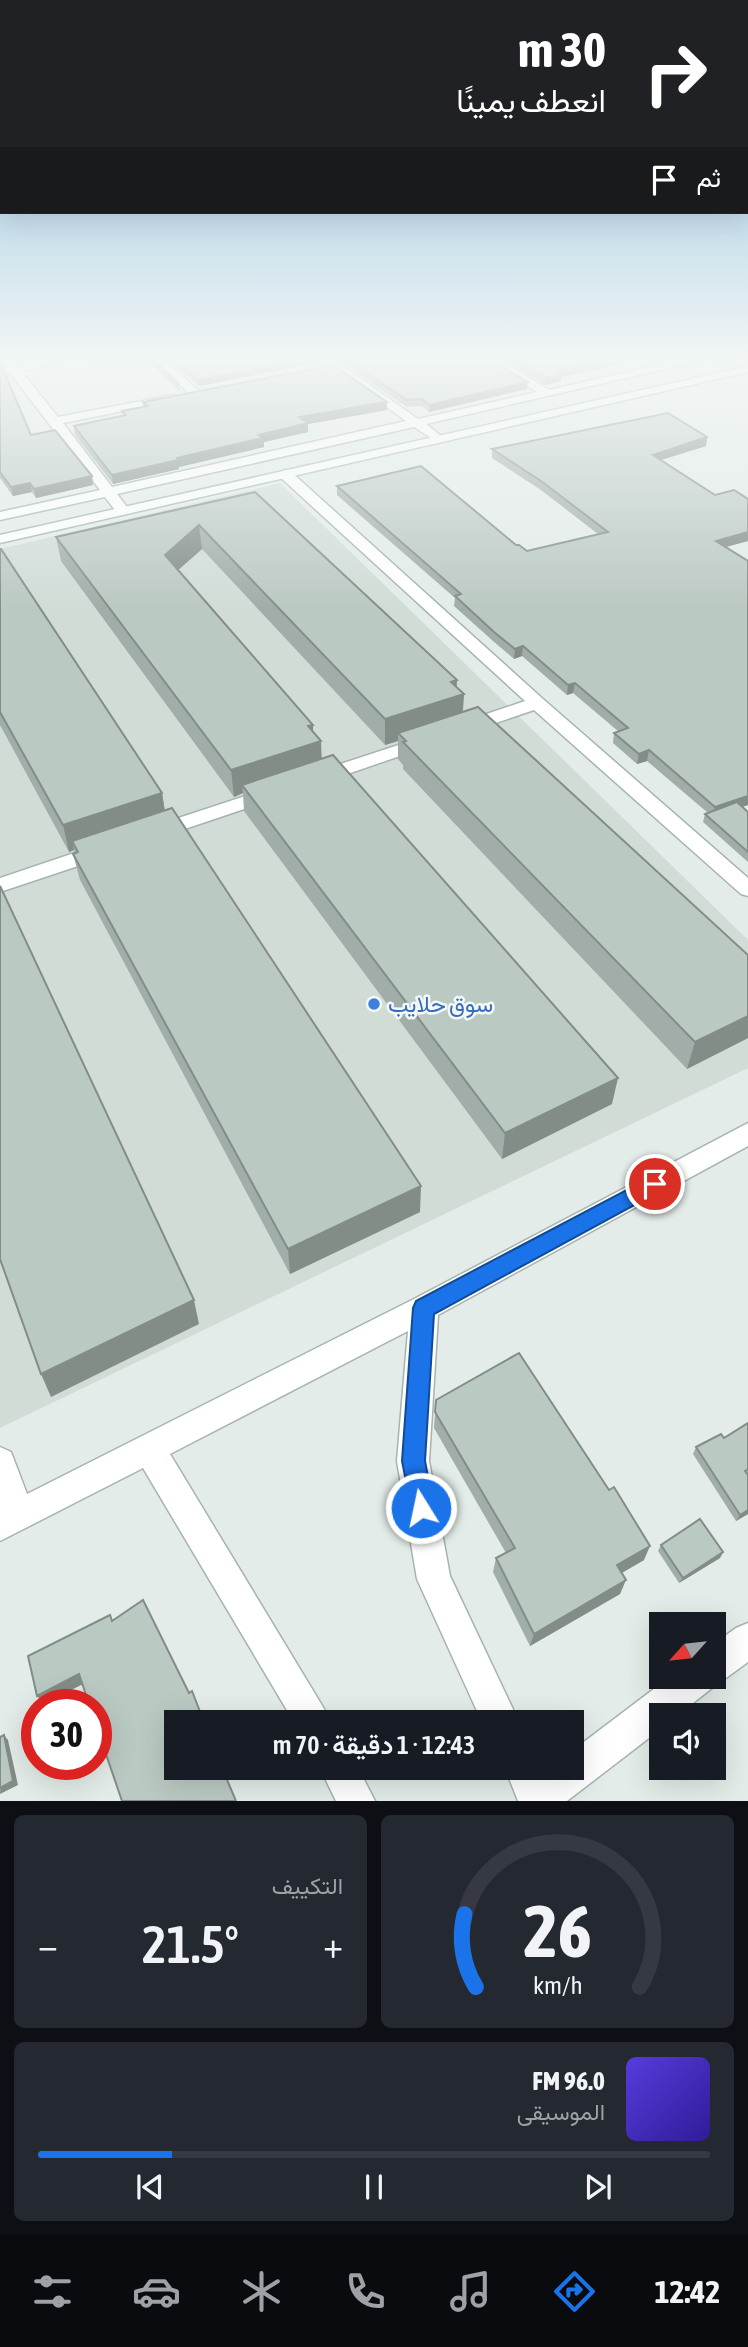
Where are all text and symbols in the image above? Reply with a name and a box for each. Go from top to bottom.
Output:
text: 30 m [518,21,606,77]
icon: right [630,28,721,119]
text: انعطف يمينًا [456,82,606,119]
icon: arrive [645,161,683,199]
text: ثم [697,163,721,193]
place label: سوق حلايب [388,991,493,1019]
marker: سوق حلايب [366,996,382,1012]
pin [625,1154,685,1214]
icon: arrive [636,1165,674,1203]
position arrow [384,1471,458,1545]
north arrow [649,1612,726,1689]
map controls [649,1612,726,1780]
speed limit sign: 30 [21,1689,112,1780]
button: sound [649,1703,726,1780]
text: 12:43 · 1 دقيقة · 70 m [273,1730,475,1760]
text: التكييف [272,1873,343,1899]
text: 26 [523,1890,592,1973]
text: 21.5° [142,1914,239,1974]
text: − [38,1923,58,1966]
text: + [323,1923,343,1966]
text: km/h [533,1971,582,1999]
text: 96.0 FM [532,2066,605,2096]
text: الموسيقى [517,2099,605,2125]
icon: previous [131,2168,169,2206]
icon: pause [355,2168,393,2206]
icon: next [579,2168,617,2206]
icon: filters [28,2267,77,2316]
icon: car [132,2267,181,2316]
icon: climate [237,2267,286,2316]
icon: phone [341,2267,390,2316]
icon: music [446,2267,495,2316]
icon: directions [550,2267,599,2316]
text: 12:42 [654,2273,720,2310]

